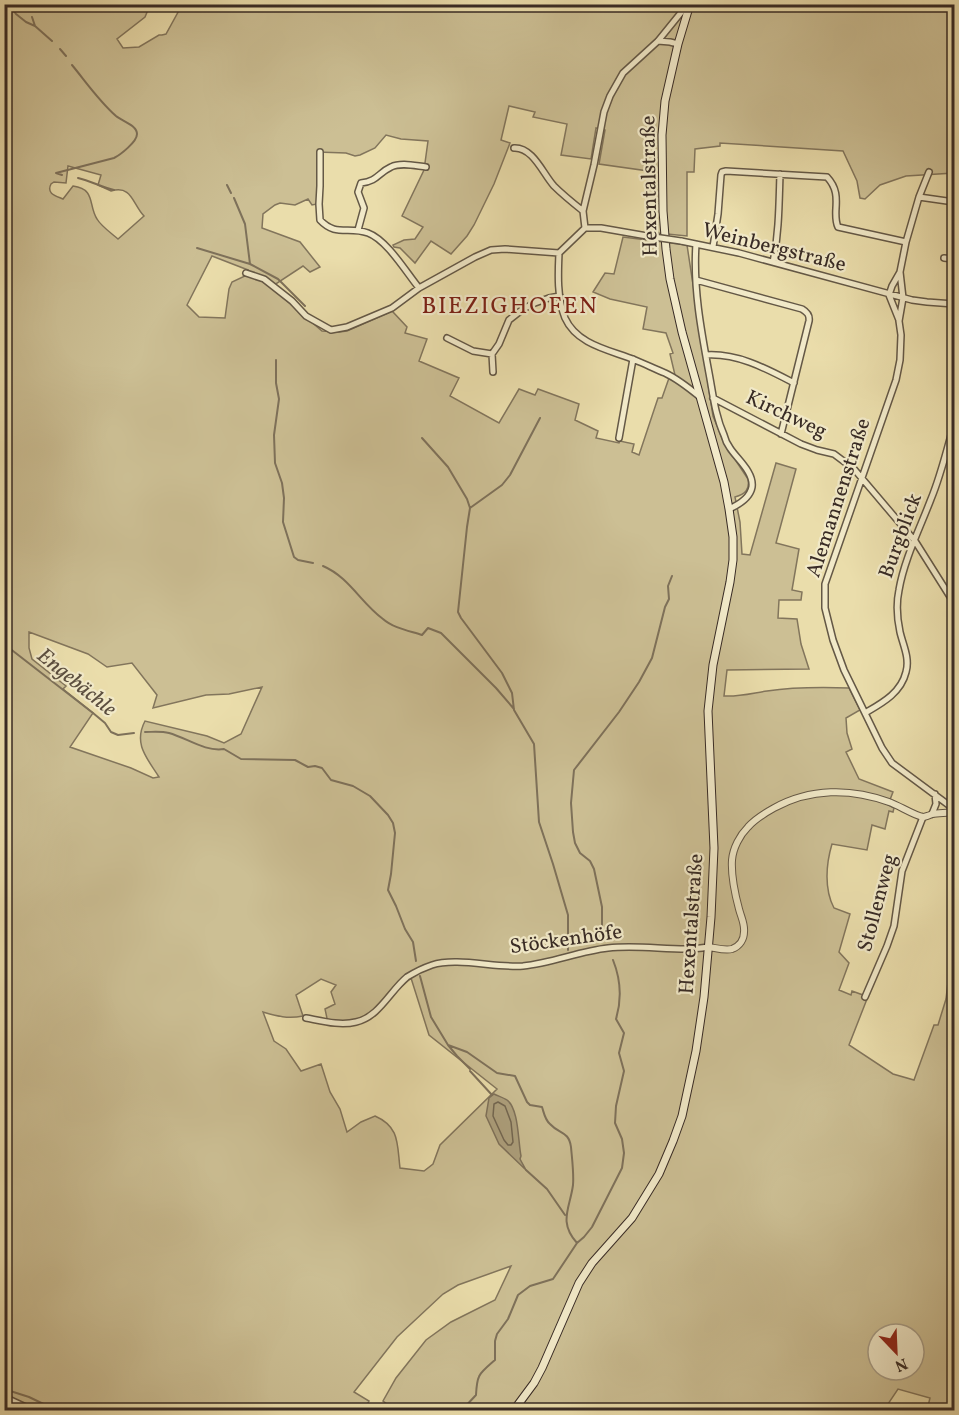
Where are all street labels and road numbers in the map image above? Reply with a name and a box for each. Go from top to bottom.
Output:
street label: Hexentalstraße [634,115,666,257]
street label: Weinbergstraße [699,216,849,280]
street label: Kirchweg [741,384,831,446]
street label: Alemannenstraße [800,415,878,581]
street label: Burgblick [872,489,930,583]
street label: Stollenweg [851,851,905,955]
street label: Hexentalstraße [673,853,711,995]
street label: Stöckenhöfe [508,918,624,962]

